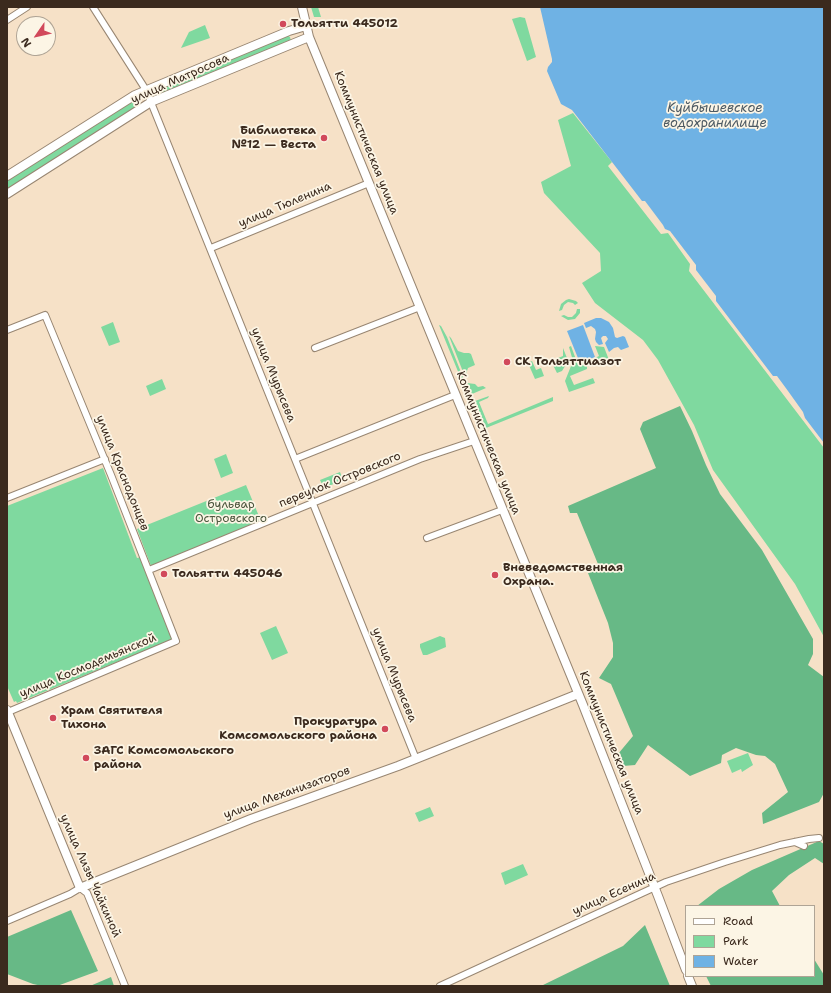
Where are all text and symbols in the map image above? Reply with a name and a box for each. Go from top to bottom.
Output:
north arrow [16,16,56,56]
place label: Тольятти 445012 [291,17,398,31]
marker: Тольятти 445012 [278,19,288,29]
text: N [18,35,35,50]
street label: улица Матросова [129,51,231,107]
street label: Коммунистическая улица [331,69,401,217]
water label: Куйбышевское водохранилище [663,101,767,132]
place label: Библиотека №12 — Веста [231,124,316,152]
marker: Библиотека №12 — Веста [319,133,329,143]
street label: улица Тюленина [236,179,334,231]
street label: улица Мурысева [247,326,299,424]
place label: СК Тольяттиазот [515,355,621,369]
marker: СК Тольяттиазот [502,357,512,367]
street label: Коммунистическая улица [453,369,523,517]
street label: улица Краснодонцев [92,413,152,533]
street label: переулок Островского [277,449,403,511]
park label: бульвар Островского [195,498,267,526]
place label: Вневедомственная Охрана. [503,561,623,589]
place label: Тольятти 445046 [172,567,282,581]
marker: Тольятти 445046 [159,569,169,579]
marker: Вневедомственная Охрана. [490,570,500,580]
street label: улица Мурысева [368,626,420,724]
street label: улица Космодемьянской [18,631,158,701]
street label: Коммунистическая улица [576,669,646,817]
place label: Храм Святителя Тихона [61,704,162,732]
marker: Храм Святителя Тихона [48,713,58,723]
place label: Прокуратура Комсомольского района [219,715,377,743]
marker: Прокуратура Комсомольского района [380,724,390,734]
place label: ЗАГС Комсомольского района [94,744,234,772]
marker: ЗАГС Комсомольского района [81,753,91,763]
street label: улица Механизаторов [222,763,352,823]
street label: улица Лизы Чайкиной [56,812,124,940]
street label: улица Есенина [570,869,658,919]
legend [685,905,815,977]
text: Road [723,913,753,929]
text: Park [723,933,749,949]
text: Water [723,953,758,969]

